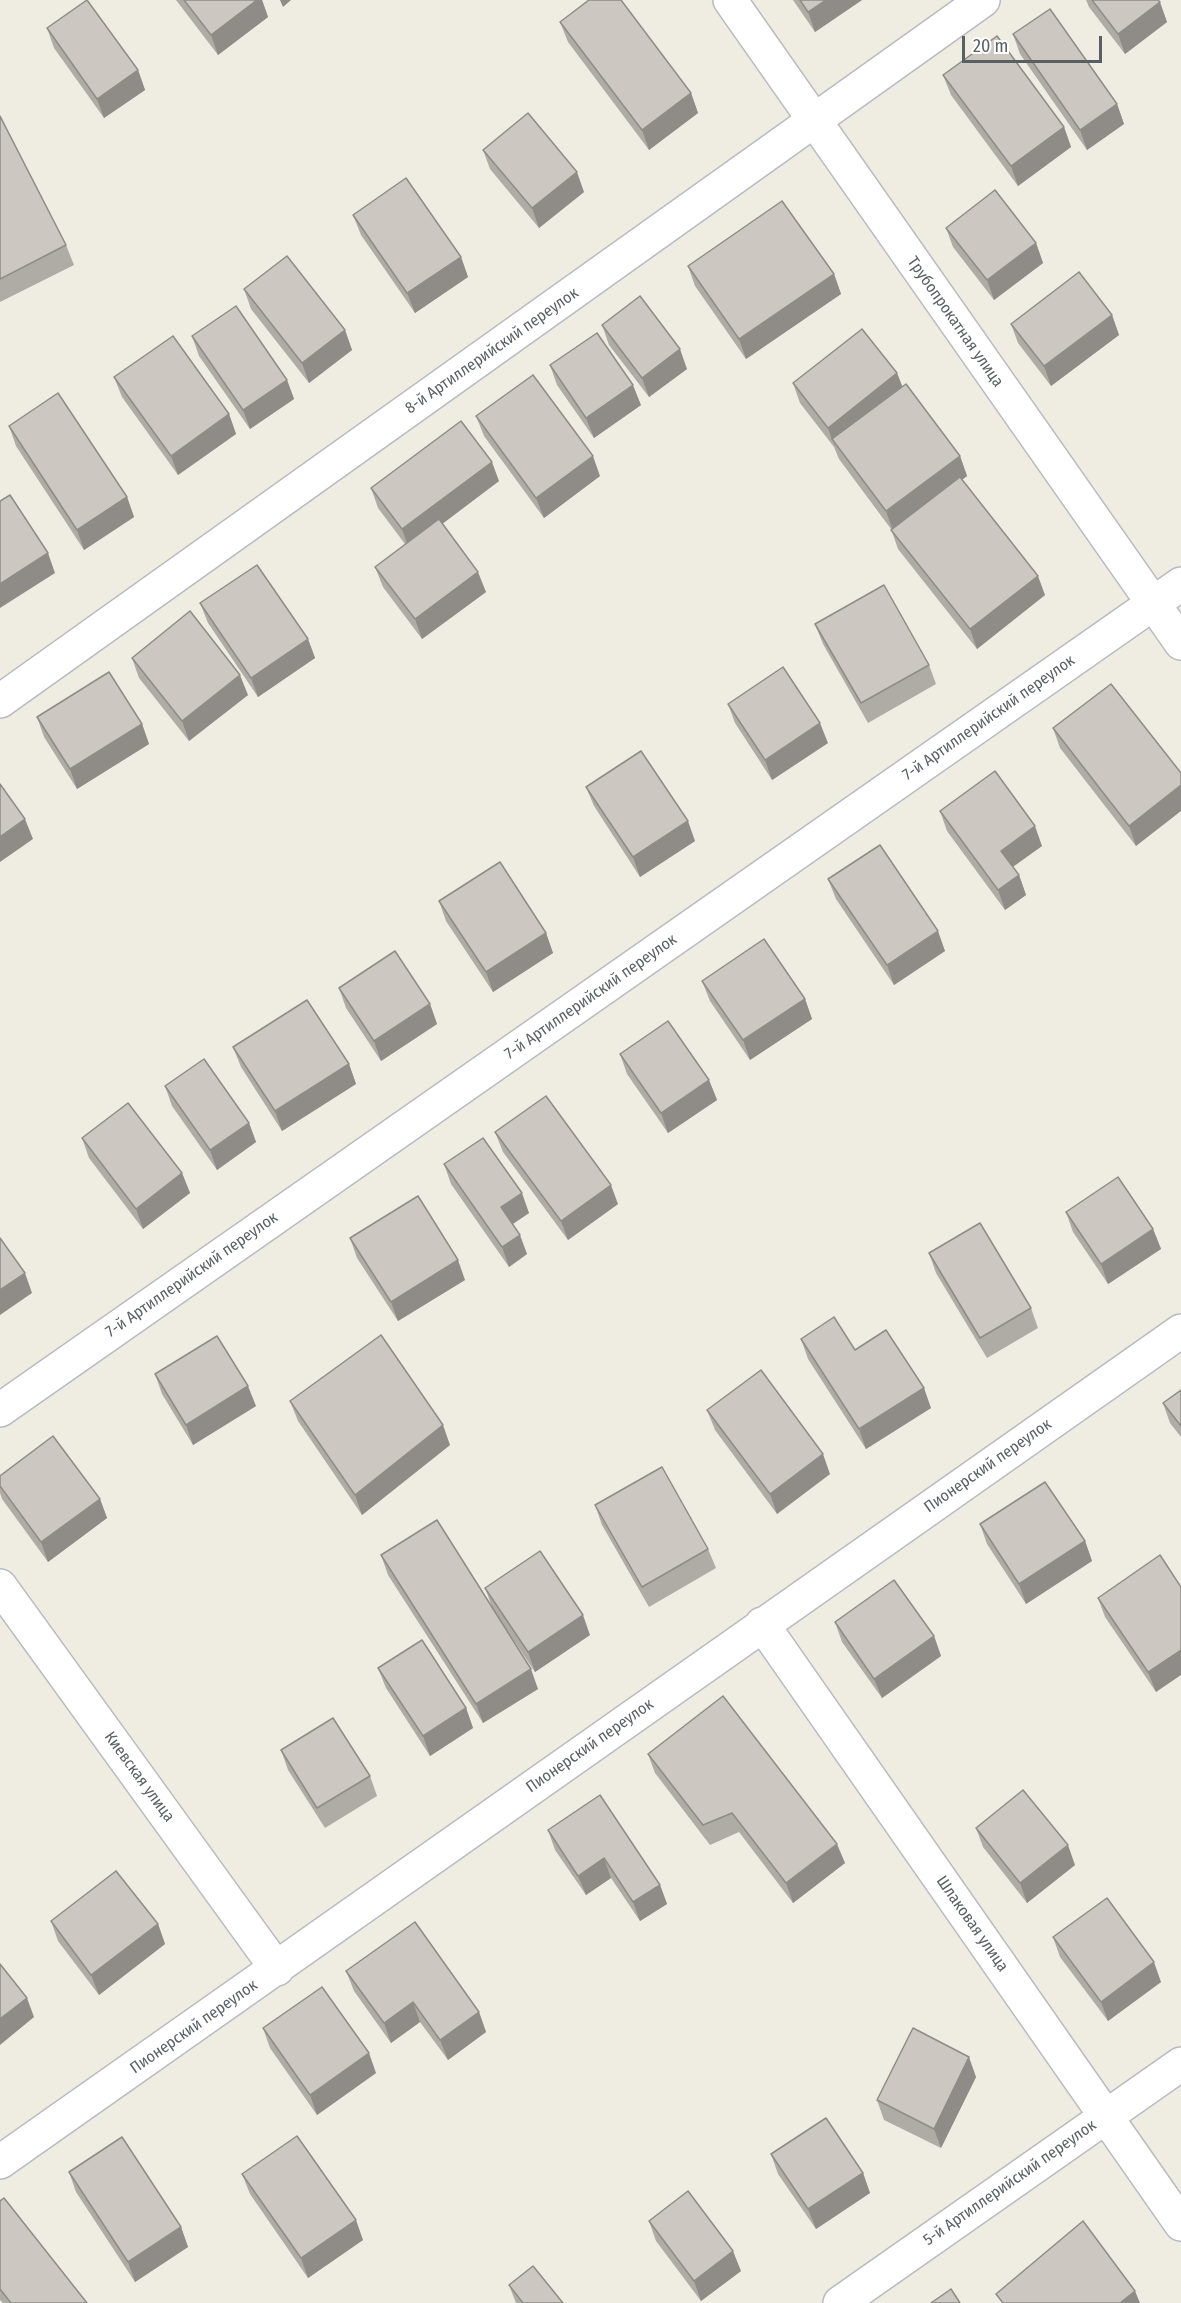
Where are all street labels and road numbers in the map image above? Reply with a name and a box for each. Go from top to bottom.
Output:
street label: Трубопрокатная улица [903,253,1007,391]
street label: 8-й Артиллерийский переулок [402,284,582,418]
street label: 7-й Артиллерийский переулок [899,651,1079,785]
street label: 7-й Артиллерийский переулок [501,930,681,1064]
street label: 7-й Артиллерийский переулок [102,1208,282,1342]
street label: Пионерский переулок [921,1415,1055,1517]
street label: Пионерский переулок [523,1695,657,1797]
street label: Киевская улица [100,1728,178,1826]
street label: Шлаковая улица [932,1872,1012,1976]
street label: Пионерский переулок [127,1976,261,2078]
street label: 5-й Артиллерийский переулок [920,2116,1100,2250]

